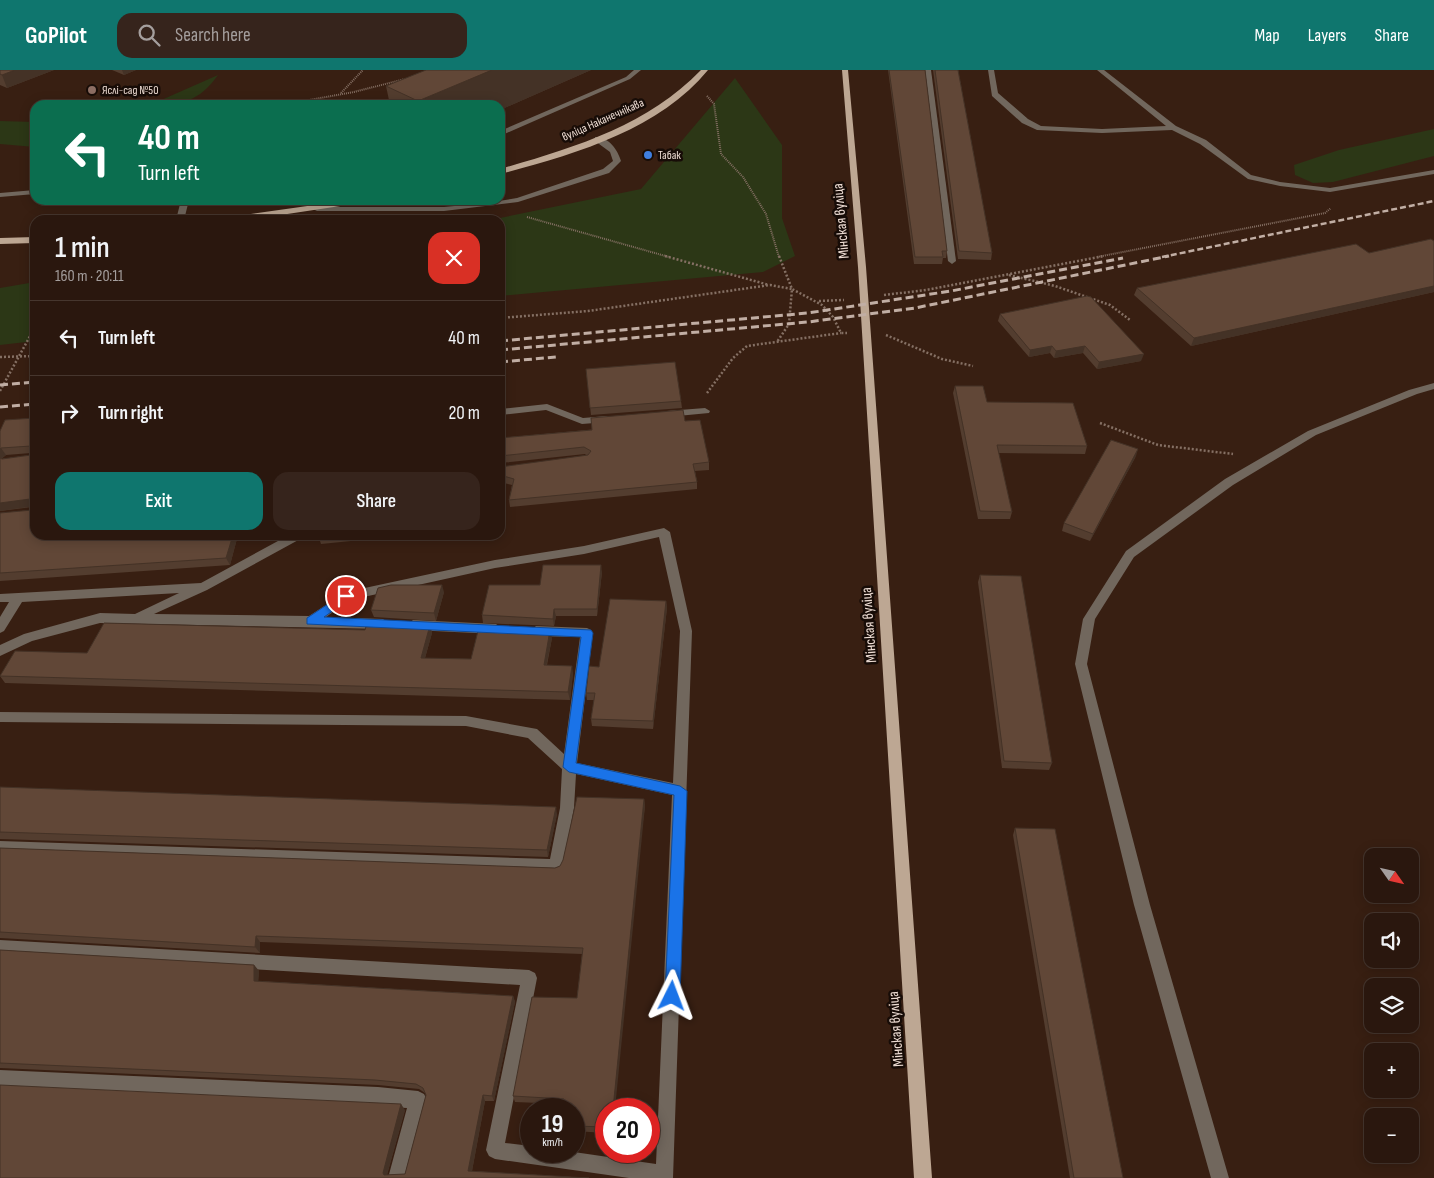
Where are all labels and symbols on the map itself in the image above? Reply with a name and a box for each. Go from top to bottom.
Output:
place label: Яслі-сад №50 [102,83,159,98]
marker: Яслі-сад №50 [86,84,98,96]
street label: вуліца Наканечнікава [560,95,647,145]
place label: Табак [658,148,681,163]
marker: Табак [642,149,654,161]
street label: Мінская вуліца [828,182,854,260]
pin [325,575,367,617]
street label: Мінская вуліца [857,586,881,663]
north arrow [1364,848,1419,902]
position arrow [645,969,697,1021]
street label: Мінская вуліца [884,990,908,1067]
speed limit sign: 20 [595,1098,660,1163]

